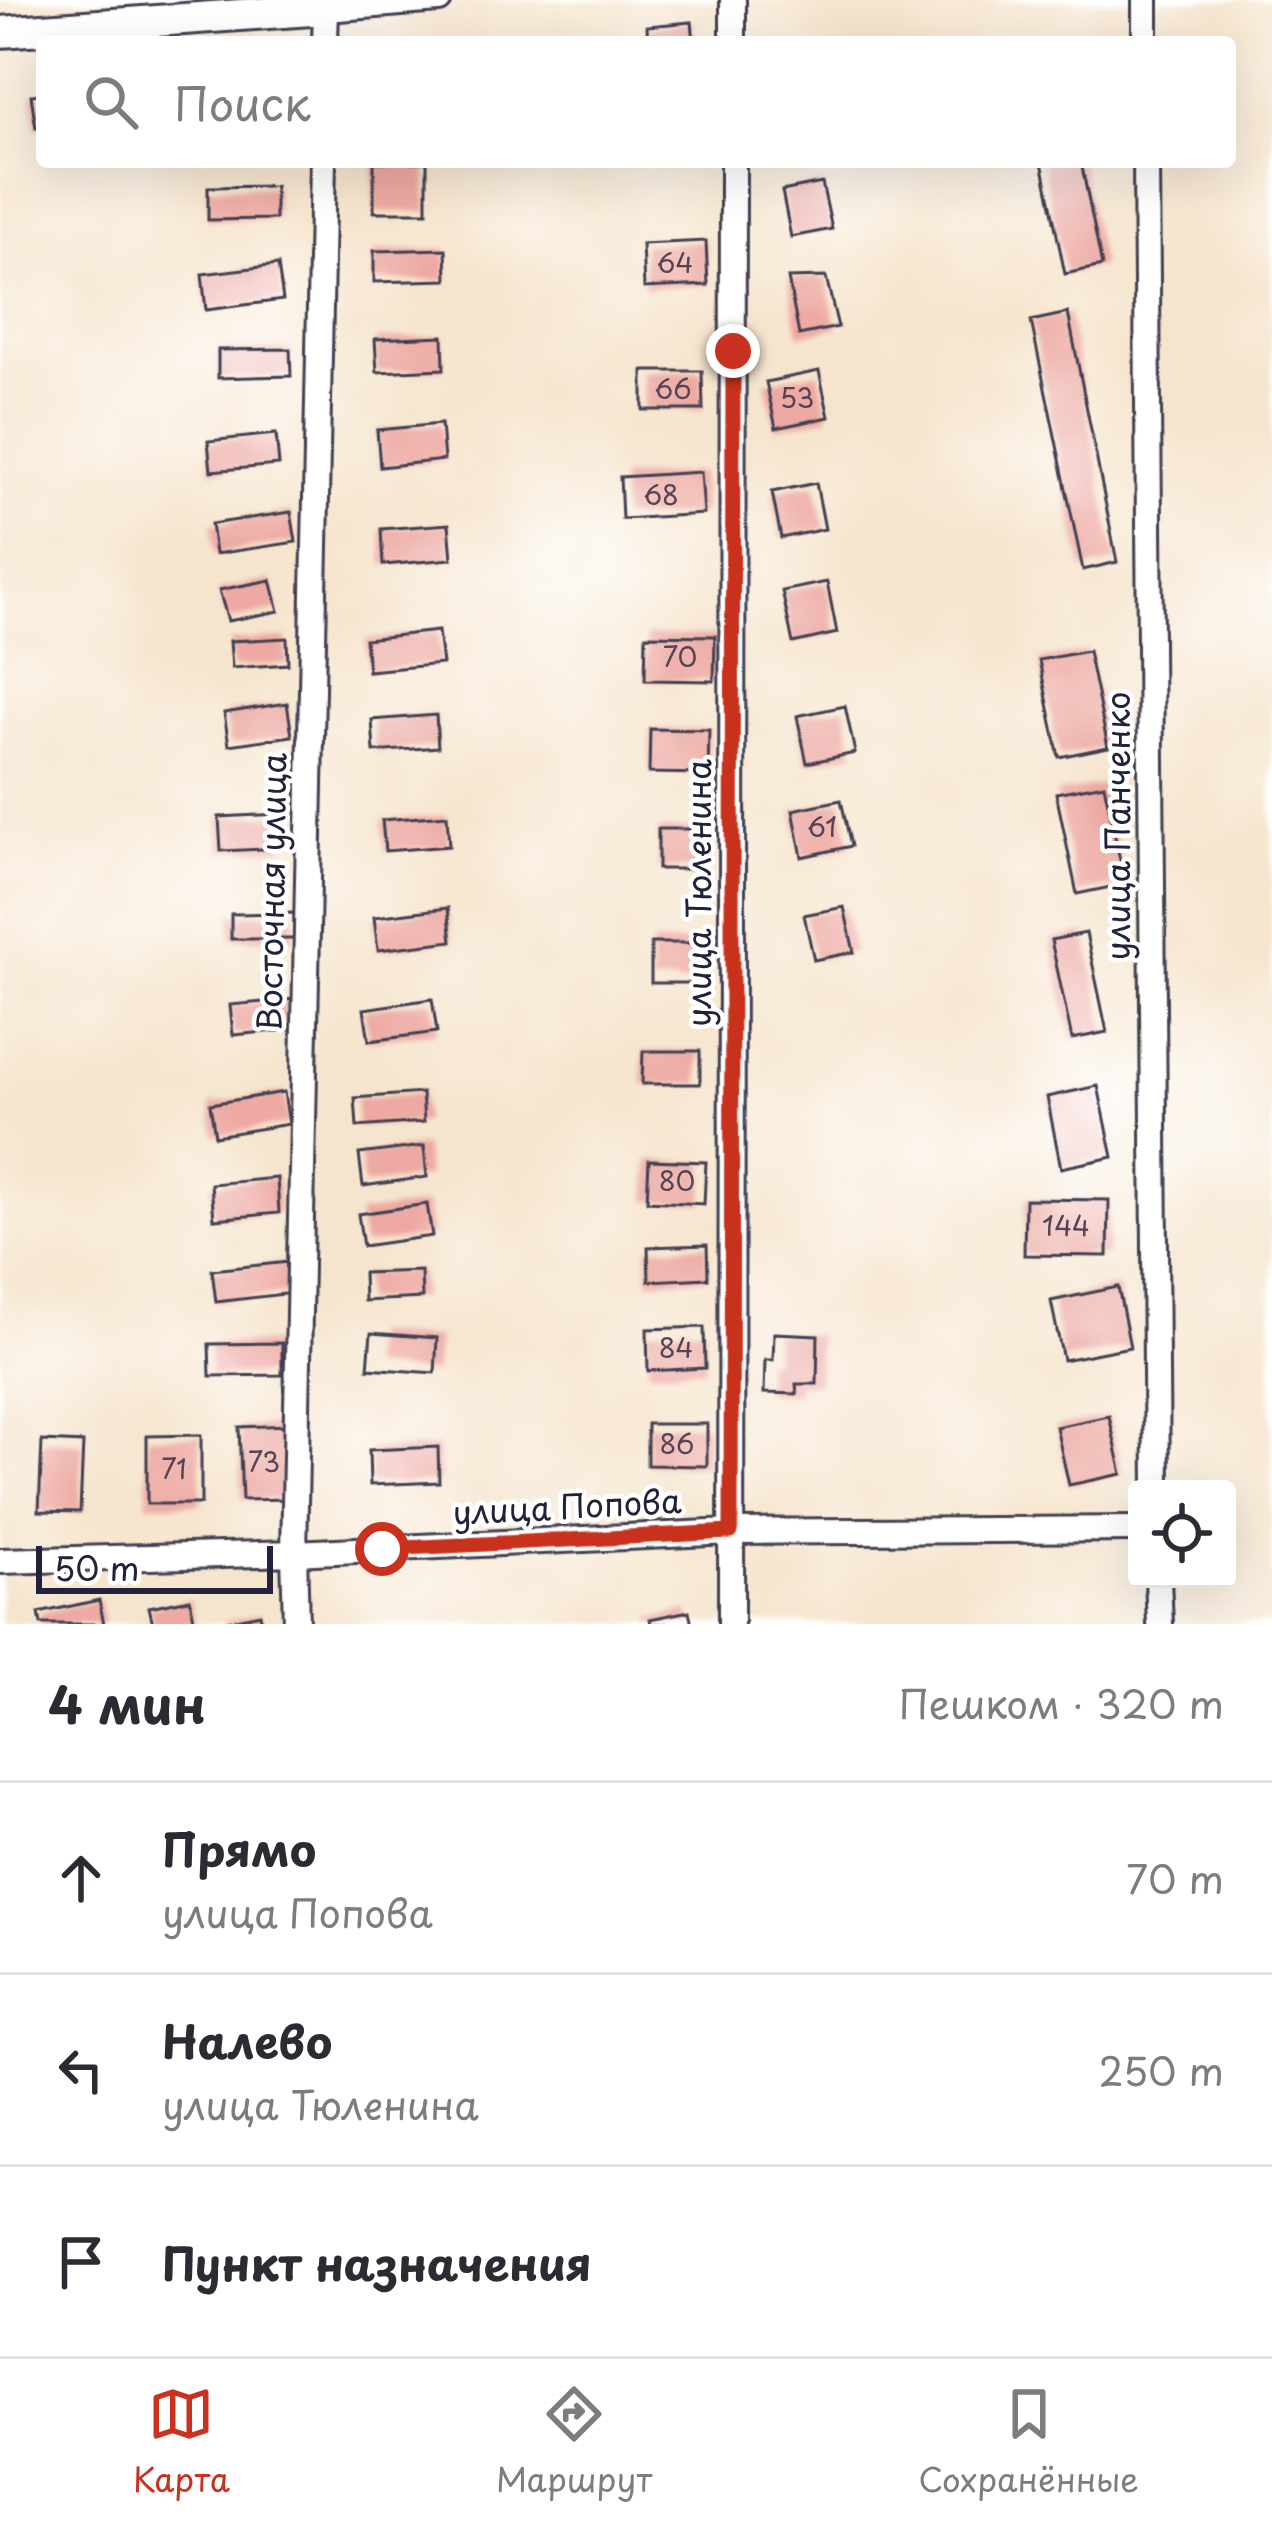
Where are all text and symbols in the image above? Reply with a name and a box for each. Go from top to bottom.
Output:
search box [36,36,1236,168]
text: Поиск [174,68,311,136]
icon: search [78,69,144,135]
house number: 64 [657,241,693,282]
route end [706,324,760,378]
house number: 66 [654,367,692,408]
house number: 53 [780,376,814,417]
house number: 68 [643,473,679,514]
house number: 70 [663,635,697,676]
street label: улица Панченко [1091,692,1141,960]
street label: Восточная улица [243,752,297,1032]
street label: улица Тюленина [672,759,722,1027]
house number: 61 [807,805,837,846]
house number: 80 [659,1159,695,1200]
house number: 144 [1042,1204,1090,1245]
house number: 84 [659,1326,693,1367]
house number: 86 [659,1422,695,1463]
house number: 73 [248,1440,280,1481]
house number: 71 [161,1447,187,1488]
street label: улица Попова [451,1474,683,1536]
map controls [1128,1480,1236,1588]
button: locate [1128,1480,1236,1588]
route start [355,1522,409,1576]
scale bar [36,1540,273,1593]
text: 50 m [54,1542,140,1592]
text: 4 мин [48,1664,206,1741]
text: Пешком · 320 m [899,1673,1224,1732]
text: Прямо [162,1814,316,1882]
icon: ahead [48,1845,114,1911]
text: 70 m [1126,1848,1224,1907]
text: улица Попова [162,1882,433,1941]
text: Налево [162,2006,332,2074]
icon: left [48,2037,114,2103]
text: 250 m [1099,2040,1224,2099]
text: улица Тюленина [162,2074,479,2133]
text: Пункт назначения [162,2228,592,2296]
icon: arrive [48,2229,114,2295]
tab: Карта [133,2381,230,2503]
tab: Маршрут [496,2381,652,2503]
tab: Сохранённые [918,2381,1139,2503]

